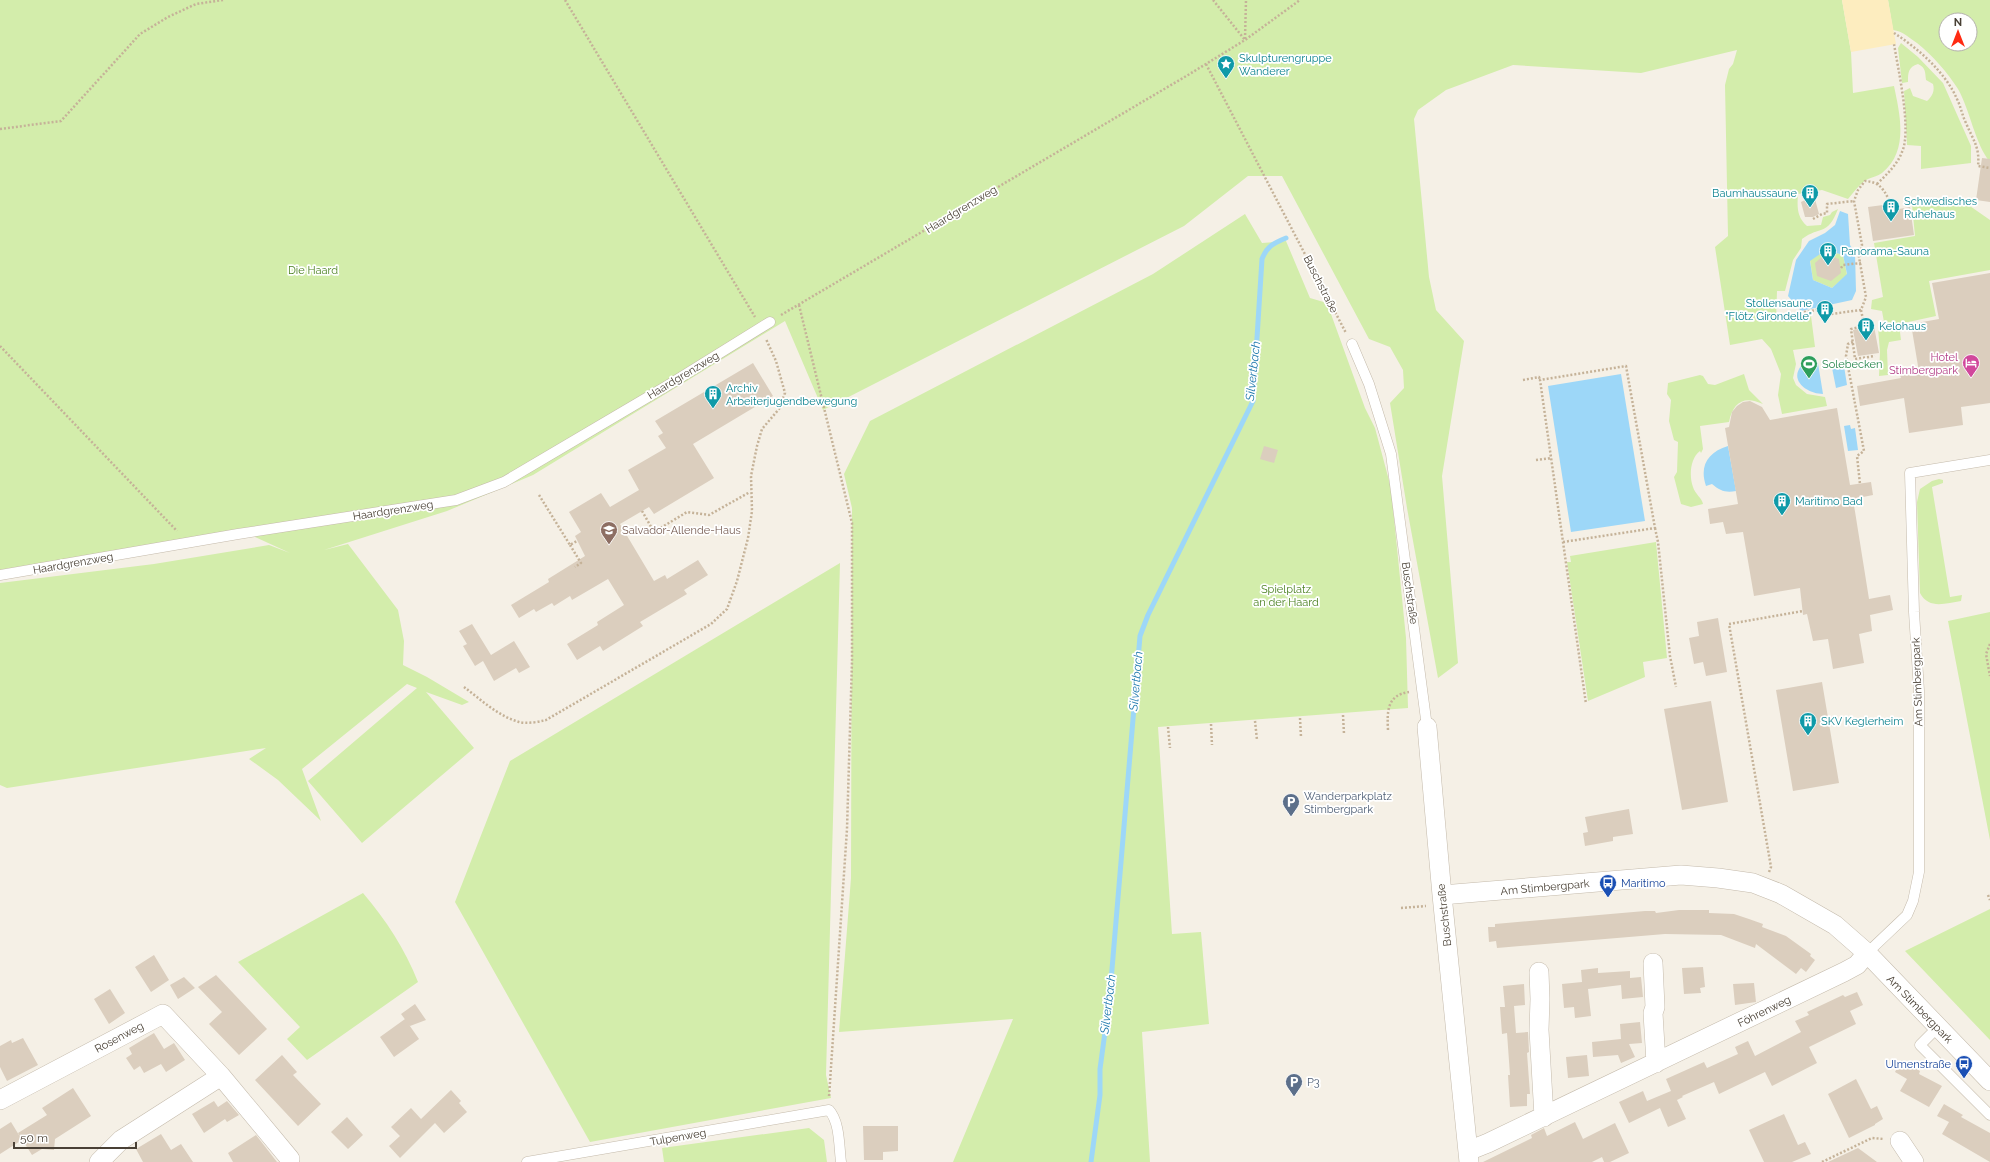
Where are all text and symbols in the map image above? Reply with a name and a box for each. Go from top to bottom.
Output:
north arrow [1938,12,1978,52]
text: N [1954,16,1962,29]
place label: Skulpturengruppe Wanderer [1239,52,1332,78]
place icon: Skulpturengruppe Wanderer [1216,54,1236,79]
street label: Haardgrenzweg [923,183,999,236]
building icon: Baumhaussaune [1800,183,1820,208]
place label: Baumhaussaune [1712,187,1798,200]
place label: Schwedisches Ruhehaus [1904,195,1977,221]
building icon: Schwedisches Ruhehaus [1881,197,1901,222]
building icon: Panorama-Sauna [1818,241,1838,266]
place label: Panorama-Sauna [1841,245,1929,258]
street label: Buschstraße [1300,253,1341,316]
park label: Die Haard [288,264,338,277]
place label: Stollensaune "Flötz Girondelle" [1725,297,1813,323]
building icon: Stollensaune "Flötz Girondelle" [1815,299,1835,324]
building icon: Kelohaus [1856,316,1876,341]
place label: Kelohaus [1879,320,1926,333]
water label: Silvertbach [1243,340,1263,403]
street label: Haardgrenzweg [645,349,721,402]
place label: Hotel Stimbergpark [1889,351,1958,377]
hotel icon: Hotel Stimbergpark [1961,353,1981,378]
sports icon: Solebecken [1799,354,1819,379]
place label: Solebecken [1822,358,1882,371]
place label: Archiv Arbeiterjugendbewegung [726,382,857,408]
building icon: Archiv Arbeiterjugendbewegung [703,384,723,409]
building icon: Maritimo Bad [1772,491,1792,516]
place label: Maritimo Bad [1795,495,1863,508]
street label: Haardgrenzweg [352,498,434,523]
school or university icon: Salvador-Allende-Haus [599,520,619,545]
place label: Salvador-Allende-Haus [622,524,741,537]
street label: Haardgrenzweg [32,550,114,577]
street label: Buschstraße [1399,561,1420,626]
park label: Spielplatz an der Haard [1253,583,1319,609]
street label: Am Stimbergpark [1909,637,1926,727]
water label: Silvertbach [1126,650,1146,712]
building icon: SKV Keglerheim [1798,711,1818,736]
place label: SKV Keglerheim [1821,715,1903,728]
place label: Wanderparkplatz Stimbergpark [1304,790,1392,816]
parking icon: Wanderparkplatz Stimbergpark [1281,792,1301,817]
bus stop icon: Maritimo [1598,873,1618,898]
street label: Am Stimbergpark [1500,877,1590,898]
place label: Maritimo [1621,877,1666,890]
street label: Buschstraße [1435,882,1454,947]
water label: Silvertbach [1097,973,1119,1036]
street label: Am Stimbergpark [1884,973,1955,1046]
street label: Föhrenweg [1736,993,1793,1030]
street label: Rosenweg [93,1019,146,1056]
bus stop icon: Ulmenstraße [1954,1054,1974,1079]
place label: Ulmenstraße [1885,1058,1952,1071]
parking icon: P3 [1284,1072,1304,1097]
place label: P3 [1307,1076,1320,1089]
scale bar [14,1124,136,1150]
street label: Tulpenweg [649,1126,707,1149]
text: 50 m [20,1131,48,1145]

